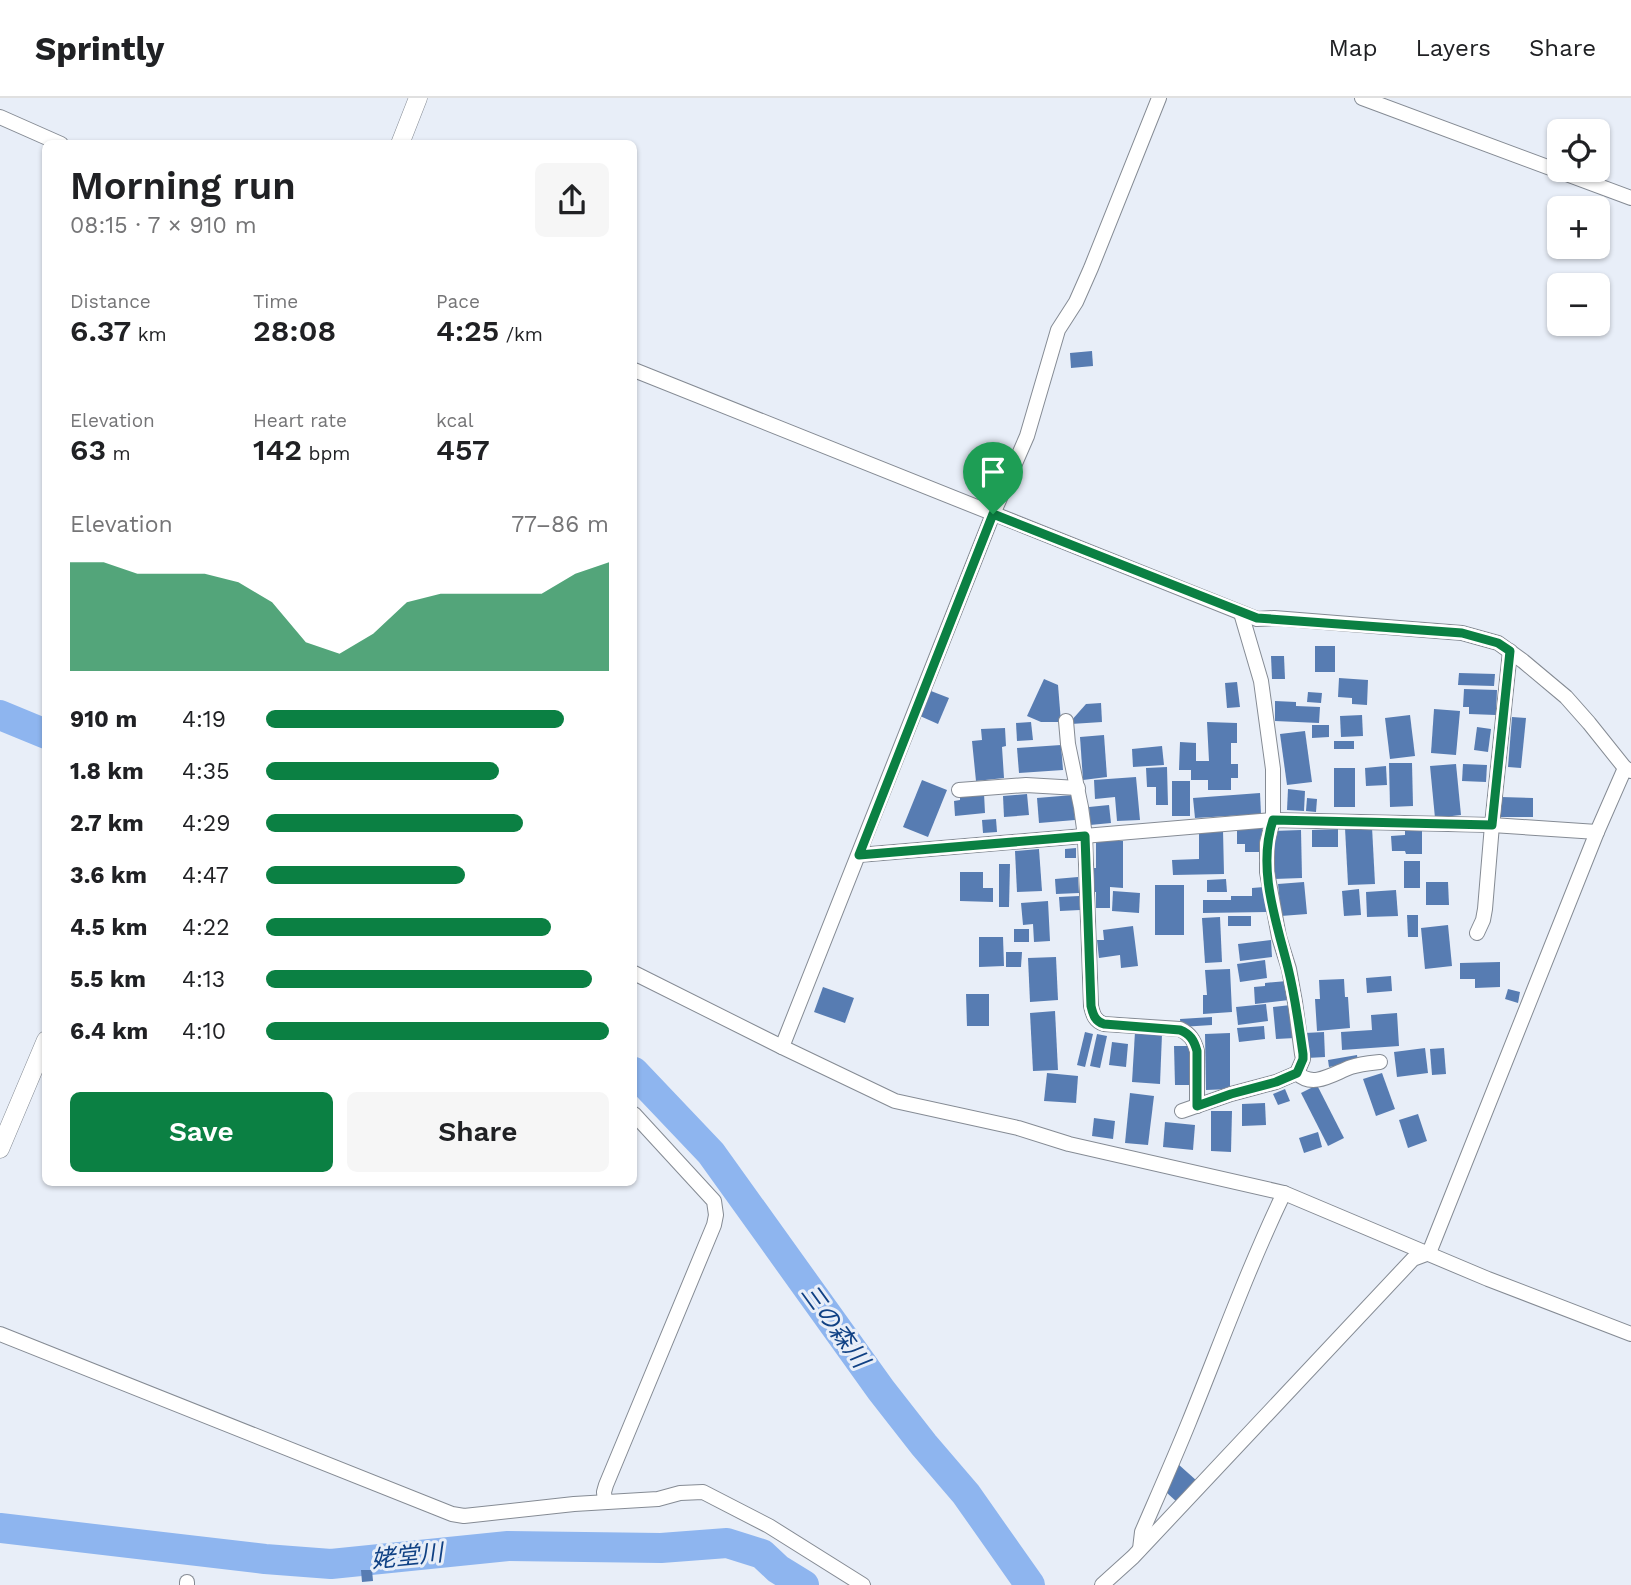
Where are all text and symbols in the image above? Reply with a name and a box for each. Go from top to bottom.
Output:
text: Sprintly [35,29,164,68]
text: Map [1329,34,1377,62]
text: Layers [1415,34,1491,62]
text: Share [1529,34,1596,62]
map controls [1547,119,1610,336]
button: locate [1547,119,1610,182]
button: share [535,163,609,237]
text: Morning run [70,164,296,208]
button: + [1547,196,1610,259]
text: 08:15 · 7 × 910 m [70,212,257,239]
button: − [1547,273,1610,336]
text: Distance [70,290,151,313]
text: Time [253,290,298,313]
text: Pace [436,290,480,313]
text: 6.37 [70,313,131,348]
text: 28:08 [253,313,336,348]
text: 4:25 [436,313,499,348]
text: km [131,323,167,346]
text: /km [499,323,543,346]
text: Elevation [70,409,155,432]
text: Heart rate [253,409,347,432]
text: kcal [436,409,474,432]
text: 63 [70,432,106,467]
text: 142 [253,432,302,467]
text: 457 [436,432,490,467]
text: m [106,442,131,465]
text: bpm [302,442,350,465]
pin [963,442,1023,514]
icon: arrive [974,453,1012,491]
text: Elevation [70,511,173,538]
text: 77–86 m [511,511,609,538]
text: 910 m [70,706,137,733]
text: 4:19 [182,706,226,733]
text: 1.8 km [70,758,144,785]
text: 4:35 [182,758,230,785]
text: 2.7 km [70,810,144,837]
text: 4:29 [182,810,230,837]
text: 3.6 km [70,862,147,889]
text: 4:47 [182,862,229,889]
text: 4.5 km [70,914,147,941]
text: 4:22 [182,914,230,941]
text: 5.5 km [70,966,146,993]
text: 4:13 [182,966,225,993]
text: 6.4 km [70,1018,148,1045]
text: 4:10 [182,1018,226,1045]
button: Save [70,1092,333,1172]
button: Share [347,1092,609,1172]
water label: 三の森川 [795,1279,876,1375]
water label: 姥堂川 [370,1538,447,1574]

